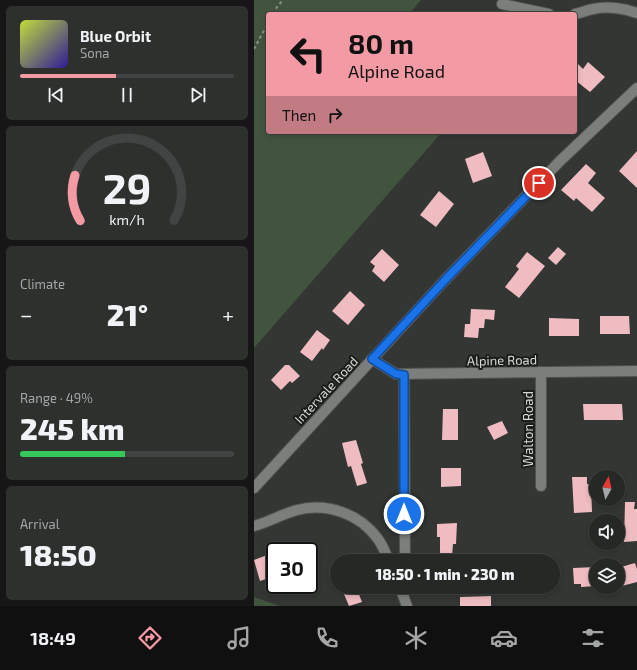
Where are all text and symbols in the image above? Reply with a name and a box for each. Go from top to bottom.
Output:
text: 80 m [348,26,414,60]
text: Blue Orbit [80,27,151,45]
icon: left [282,28,334,80]
text: Sona [80,45,109,61]
text: Alpine Road [348,60,445,82]
icon: previous [45,84,67,106]
icon: pause [116,84,138,106]
icon: next [187,84,209,106]
icon: right [324,104,346,126]
text: Then [282,106,316,124]
text: 29 [103,162,151,212]
pin [522,166,556,200]
icon: arrive [528,172,550,194]
text: km/h [109,211,145,228]
text: Climate [20,276,65,292]
text: 21° [107,296,148,332]
text: − [20,301,33,327]
text: + [222,301,234,327]
street label: Alpine Road [467,351,537,369]
street label: Intervale Road [291,353,361,427]
text: Range · 49% [20,390,93,406]
street label: Walton Road [520,391,536,467]
text: 245 km [20,410,125,446]
north arrow [589,470,625,506]
map controls [589,470,625,594]
position arrow [383,493,425,535]
button: sound [589,514,625,550]
text: Arrival [20,516,60,532]
text: 18:50 [20,536,97,572]
speed limit sign: 30 [266,542,318,594]
button: layers [589,558,625,594]
text: 18:50 · 1 min · 230 m [375,565,515,583]
icon: directions [136,624,164,652]
icon: music [225,624,253,652]
icon: phone [313,624,341,652]
icon: climate [402,624,430,652]
icon: car [490,624,518,652]
icon: filters [579,624,607,652]
text: 18:49 [30,627,76,649]

